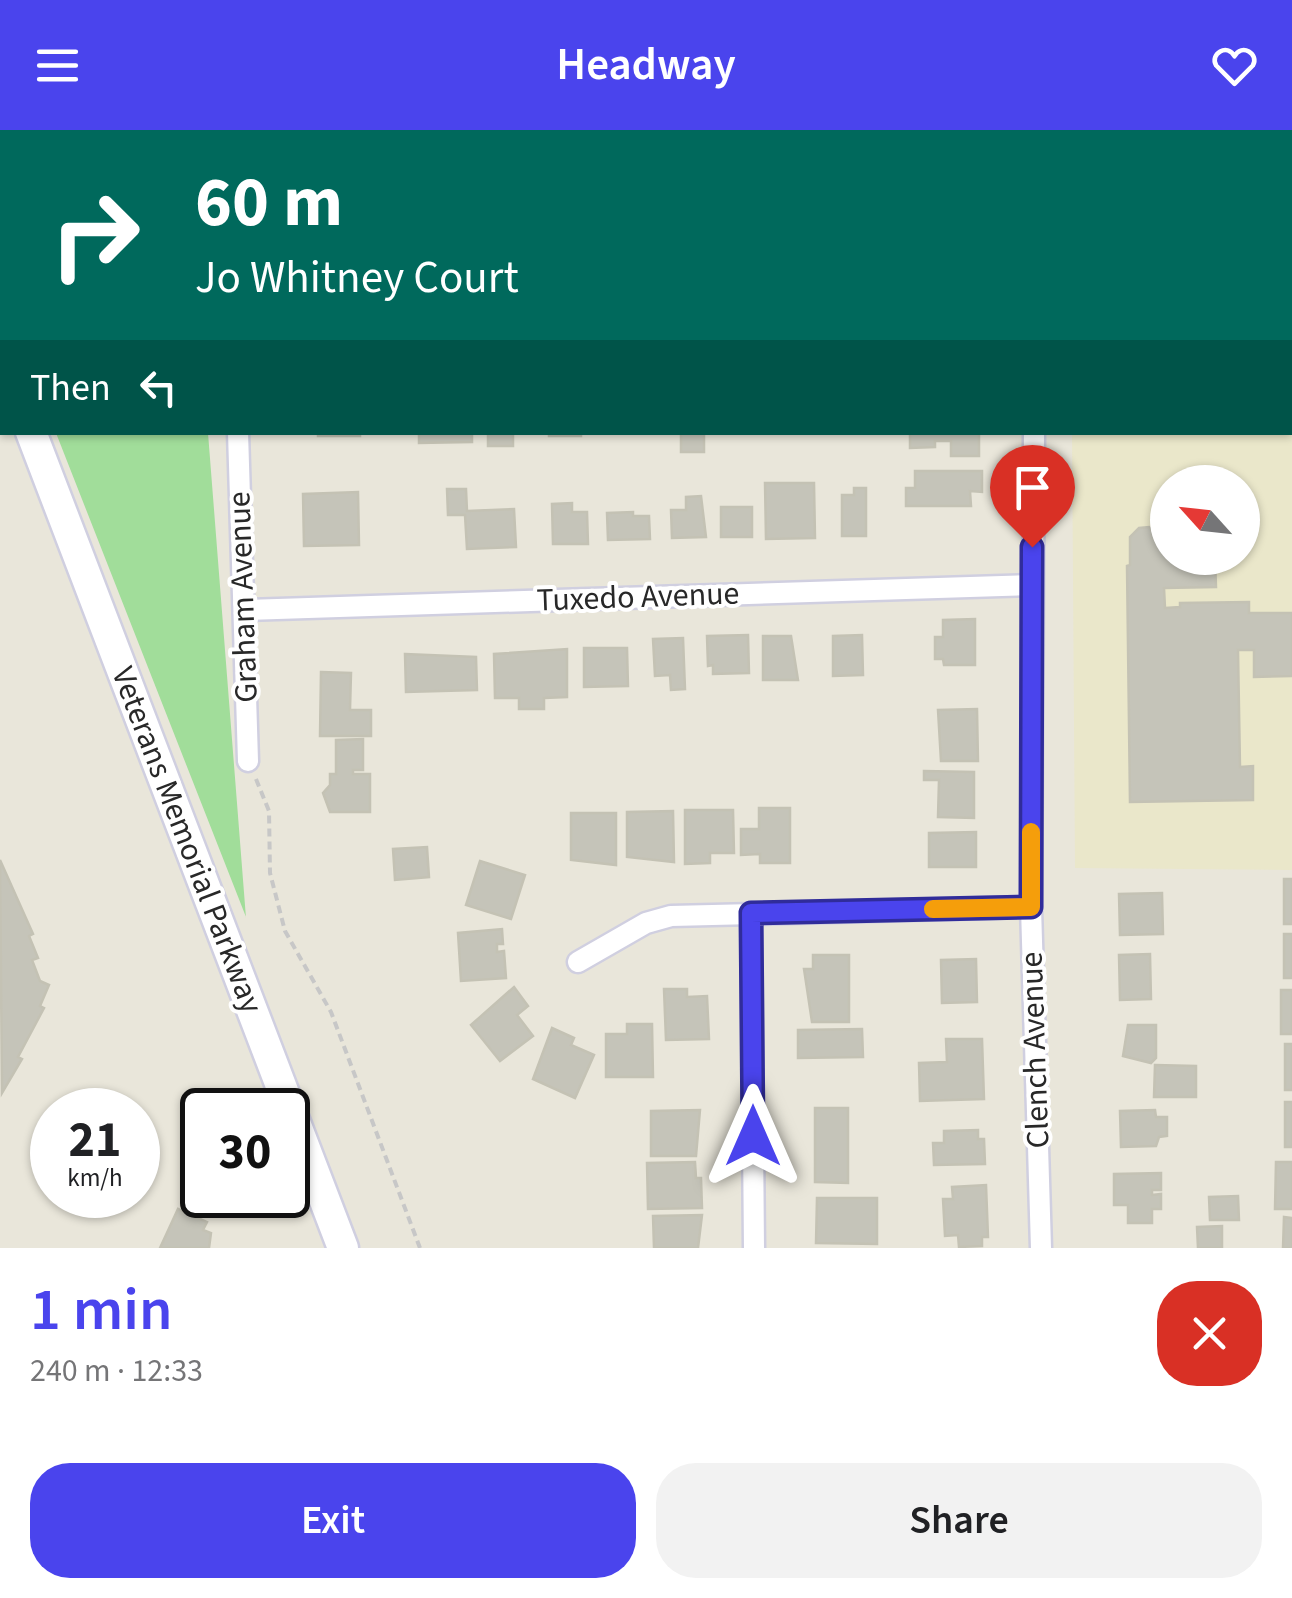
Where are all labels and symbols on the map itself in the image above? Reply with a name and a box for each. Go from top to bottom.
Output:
pin [990,445,1075,548]
north arrow [1150,465,1260,575]
street label: Graham Avenue [216,491,270,703]
street label: Tuxedo Avenue [536,570,740,624]
street label: Veterans Memorial Parkway [100,660,274,1020]
street label: Clench Avenue [1009,951,1061,1149]
position arrow [701,1084,805,1188]
speed limit sign: 30 [180,1088,310,1218]

